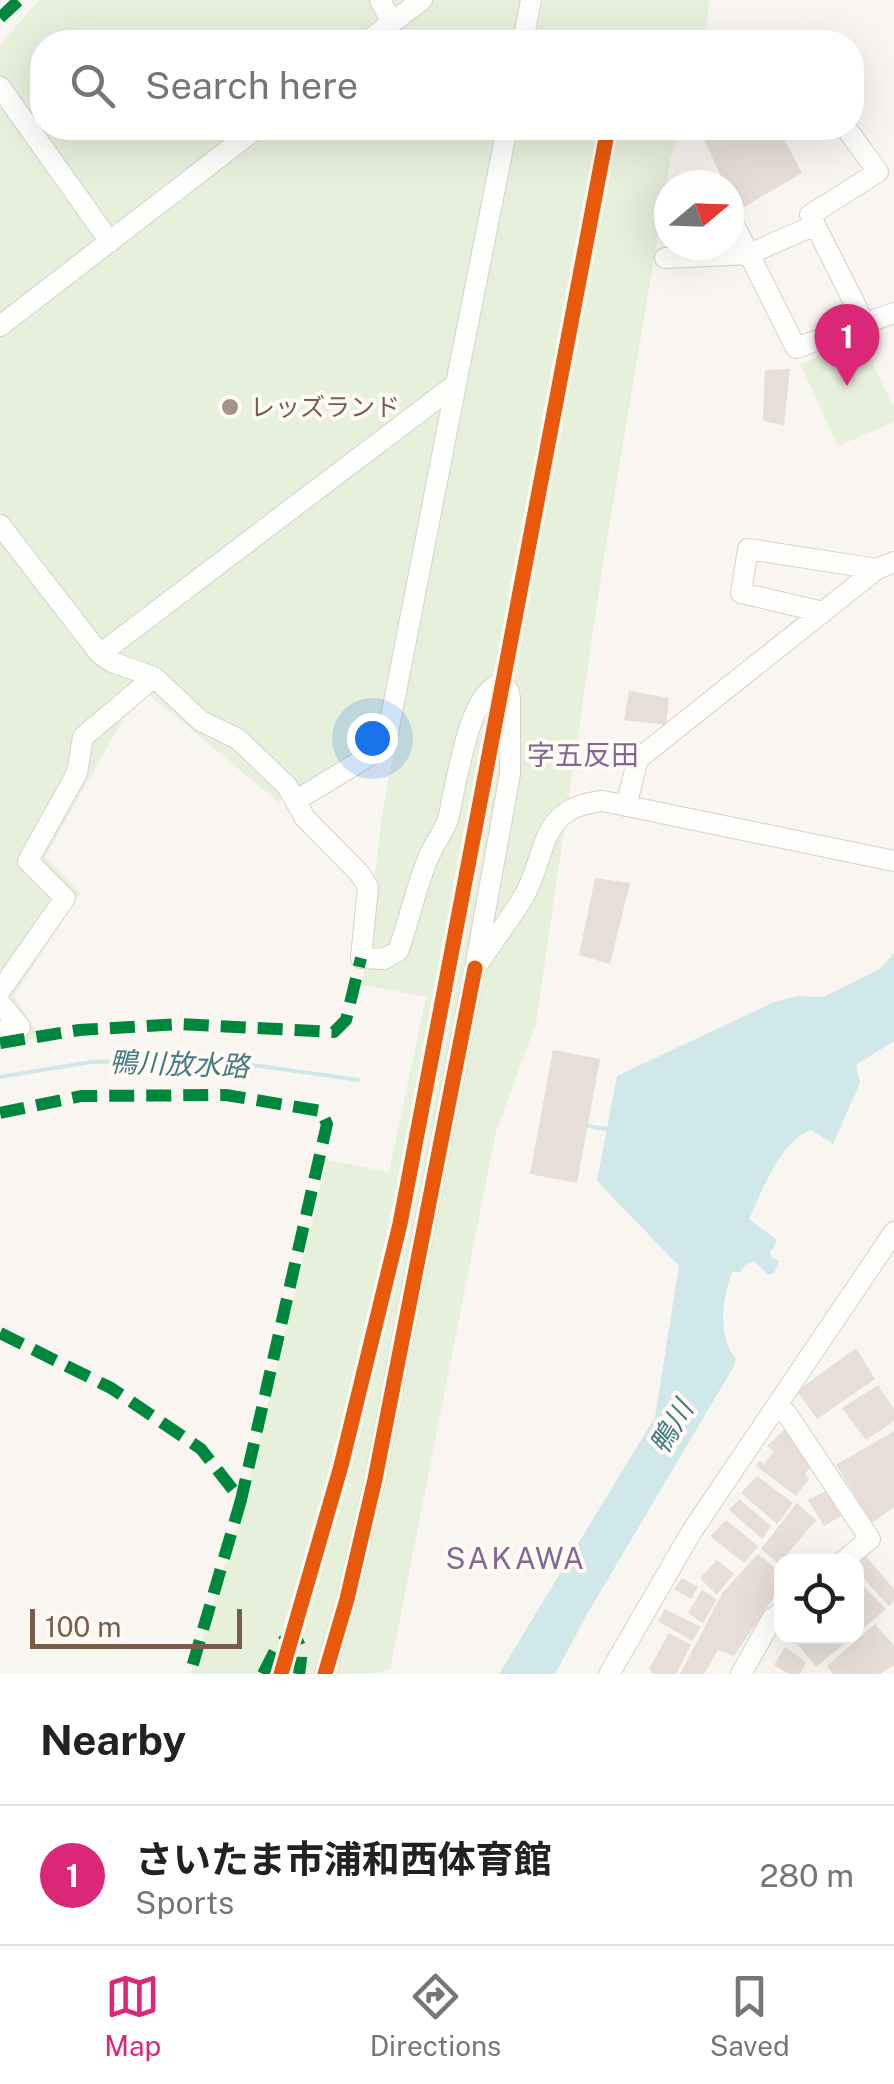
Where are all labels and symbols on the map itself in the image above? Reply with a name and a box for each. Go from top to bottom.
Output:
north arrow [654,170,744,260]
pin: 1 [814,304,880,386]
place label: レッズランド [250,392,400,422]
marker: レッズランド [219,396,241,418]
your location [347,713,398,764]
district label: 字五反田 [527,738,639,771]
water label: 鴨川放水路 [108,1045,252,1083]
water label: 鴨川 [642,1392,701,1459]
district label: SAKAWA [445,1540,587,1576]
scale bar [30,1604,242,1648]

